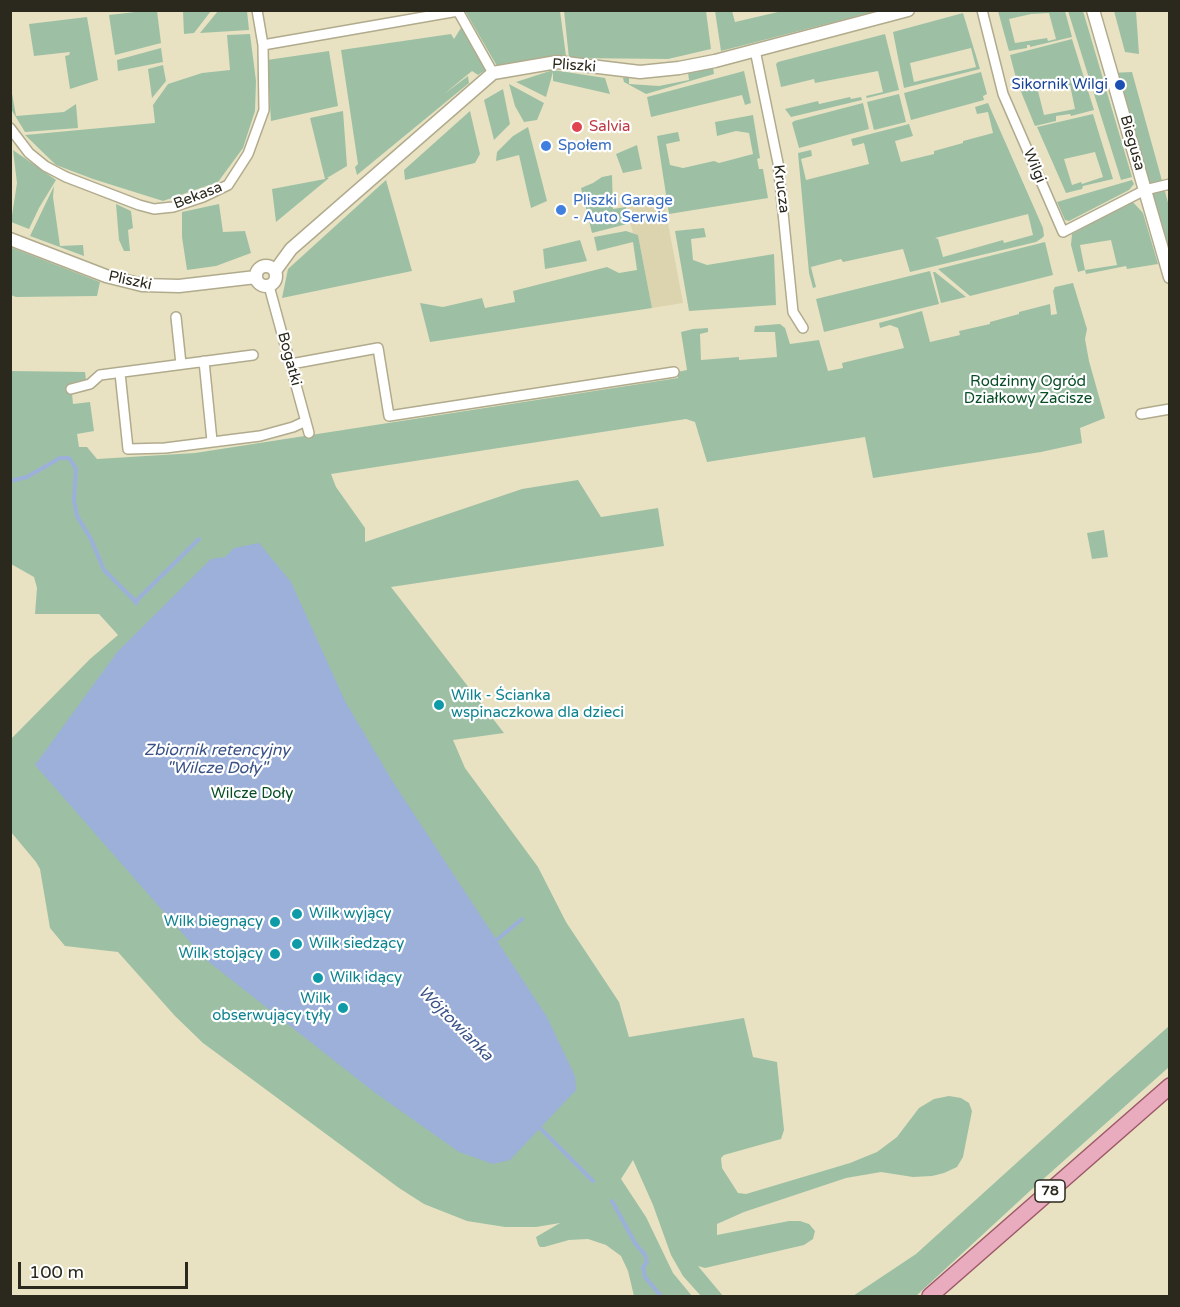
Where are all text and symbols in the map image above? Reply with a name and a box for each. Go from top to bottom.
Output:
street label: Pliszki [551,55,597,77]
place label: Sikornik Wilgi [1012,76,1108,94]
marker: Sikornik Wilgi [1113,78,1127,92]
street label: Biegusa [1116,113,1148,173]
place label: Salvia [589,118,631,136]
marker: Salvia [570,120,584,134]
place label: Społem [558,137,612,155]
marker: Społem [539,139,553,153]
street label: Wilgi [1019,146,1049,186]
street label: Krucza [769,164,793,214]
street label: Bekasa [171,178,225,214]
place label: Pliszki Garage - Auto Serwis [573,192,673,227]
marker: Pliszki Garage - Auto Serwis [554,203,568,217]
street label: Pliszki [107,268,153,294]
street label: Bogatki [273,330,305,388]
park label: Rodzinny Ogród Działkowy Zacisze [964,373,1092,408]
place label: Wilk - Ścianka wspinaczkowa dla dzieci [451,687,624,722]
marker: Wilk - Ścianka wspinaczkowa dla dzieci [432,698,446,712]
water label: Zbiornik retencyjny "Wilcze Doły" [144,741,290,779]
park label: Wilcze Doły [211,785,293,803]
place label: Wilk wyjący [309,905,392,923]
marker: Wilk wyjący [290,907,304,921]
place label: Wilk biegnący [164,913,263,931]
marker: Wilk biegnący [268,915,282,929]
place label: Wilk siedzący [309,935,404,953]
marker: Wilk siedzący [290,937,304,951]
place label: Wilk stojący [178,945,263,963]
marker: Wilk stojący [268,947,282,961]
place label: Wilk idący [330,969,402,987]
marker: Wilk idący [311,971,325,985]
water label: Wójtowianka [414,983,496,1065]
place label: Wilk obserwujący tyły [212,990,331,1025]
marker: Wilk obserwujący tyły [336,1001,350,1015]
road number: 78 [1035,1180,1065,1202]
scale bar [21,1250,190,1288]
text: 100 m [29,1261,84,1283]

